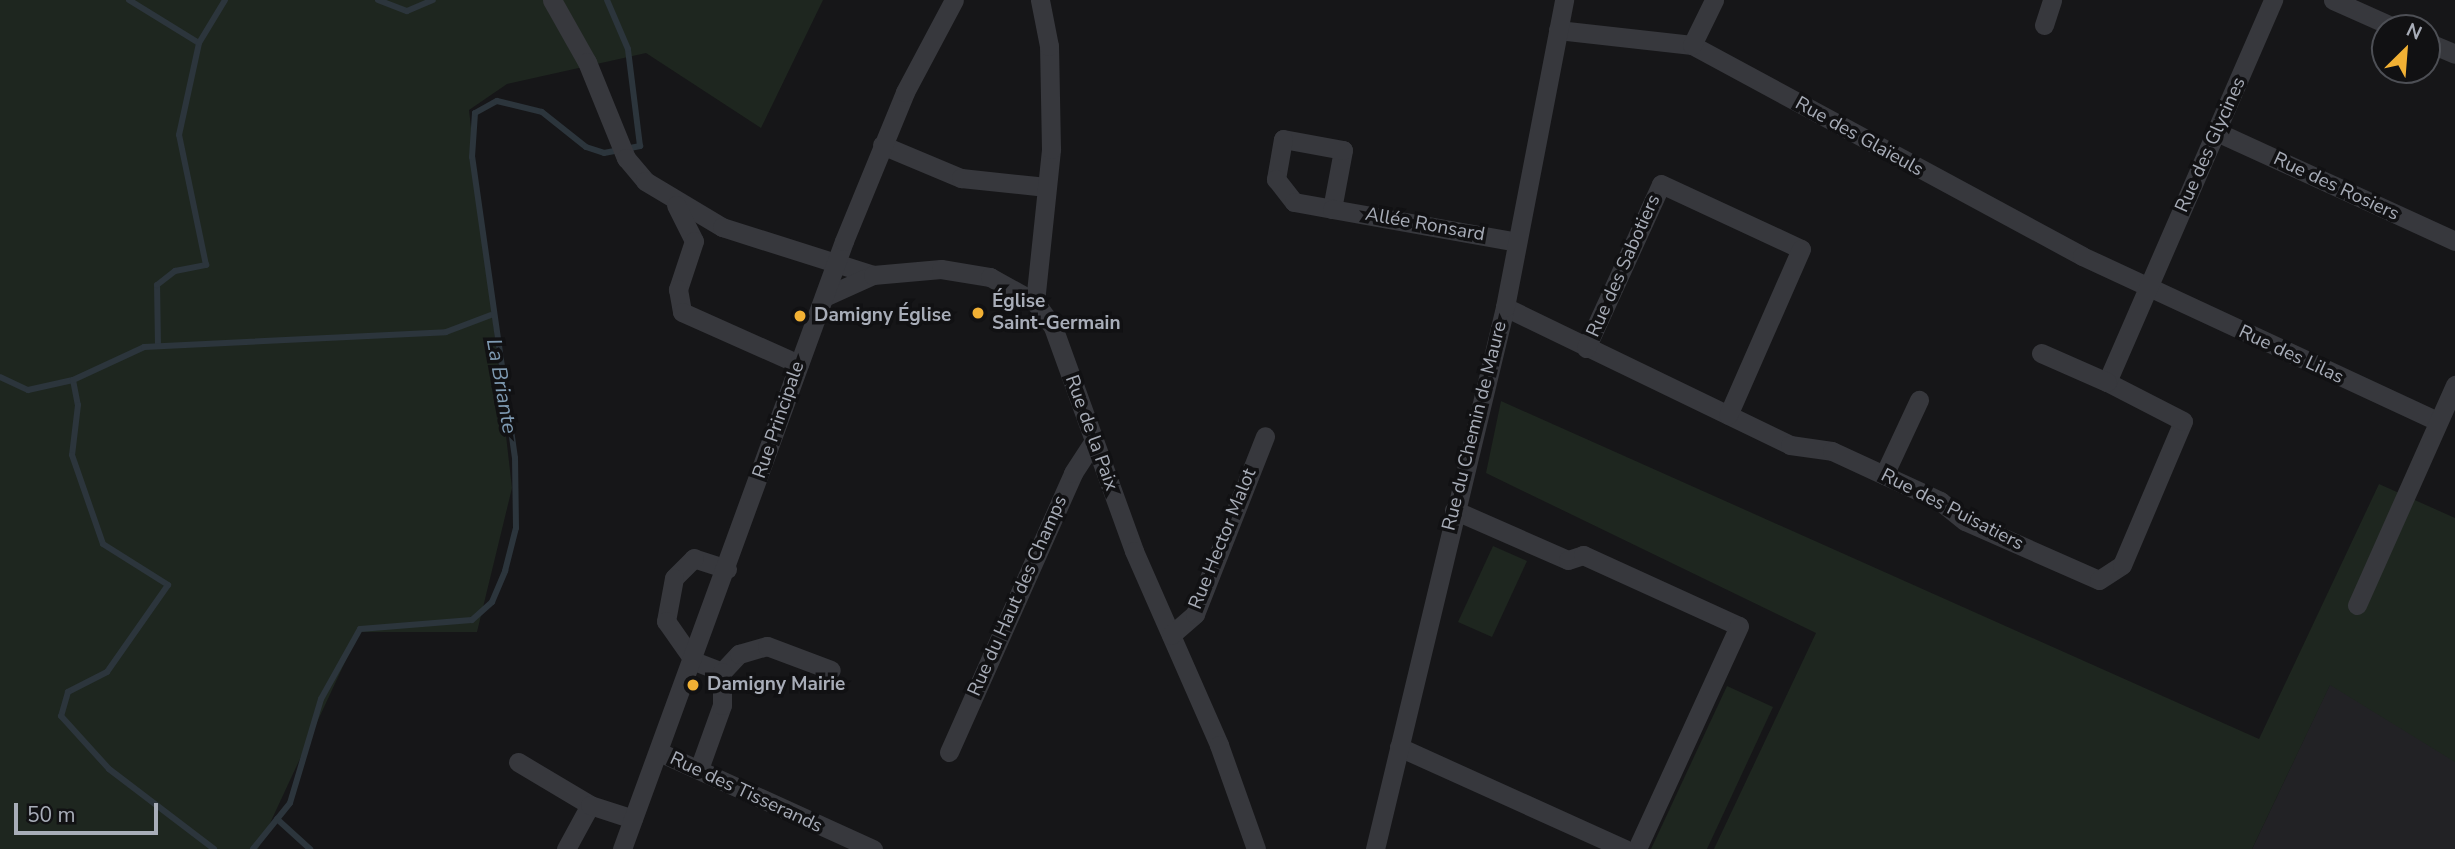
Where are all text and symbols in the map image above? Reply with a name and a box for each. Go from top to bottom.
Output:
north arrow [2371,14,2441,84]
text: N [2402,17,2426,47]
street label: Rue des Glycines [2171,74,2251,216]
street label: Rue des Glaïeuls [1791,92,1927,182]
street label: Rue des Rosiers [2269,148,2403,226]
street label: Rue des Sabotiers [1582,191,1666,341]
street label: Allée Ronsard [1363,203,1487,247]
place label: Église Saint-Germain [992,291,1121,335]
place label: Damigny Église [814,305,951,327]
marker: Église Saint-Germain [970,305,986,321]
marker: Damigny Église [792,308,808,324]
street label: Rue du Chemin de Maure [1438,319,1512,533]
street label: Rue des Lilas [2235,321,2347,389]
water label: La Briante [481,337,523,435]
street label: Rue Principale [748,359,810,481]
street label: Rue de la Paix [1060,372,1122,494]
street label: Rue des Puisatiers [1877,464,2027,556]
street label: Rue Hector Malot [1184,465,1262,613]
street label: Rue du Haut des Champs [963,492,1073,700]
place label: Damigny Mairie [707,674,845,696]
marker: Damigny Mairie [685,677,701,693]
street label: Rue des Tisserands [666,748,826,838]
scale bar [18,790,161,834]
text: 50 m [27,801,76,829]

